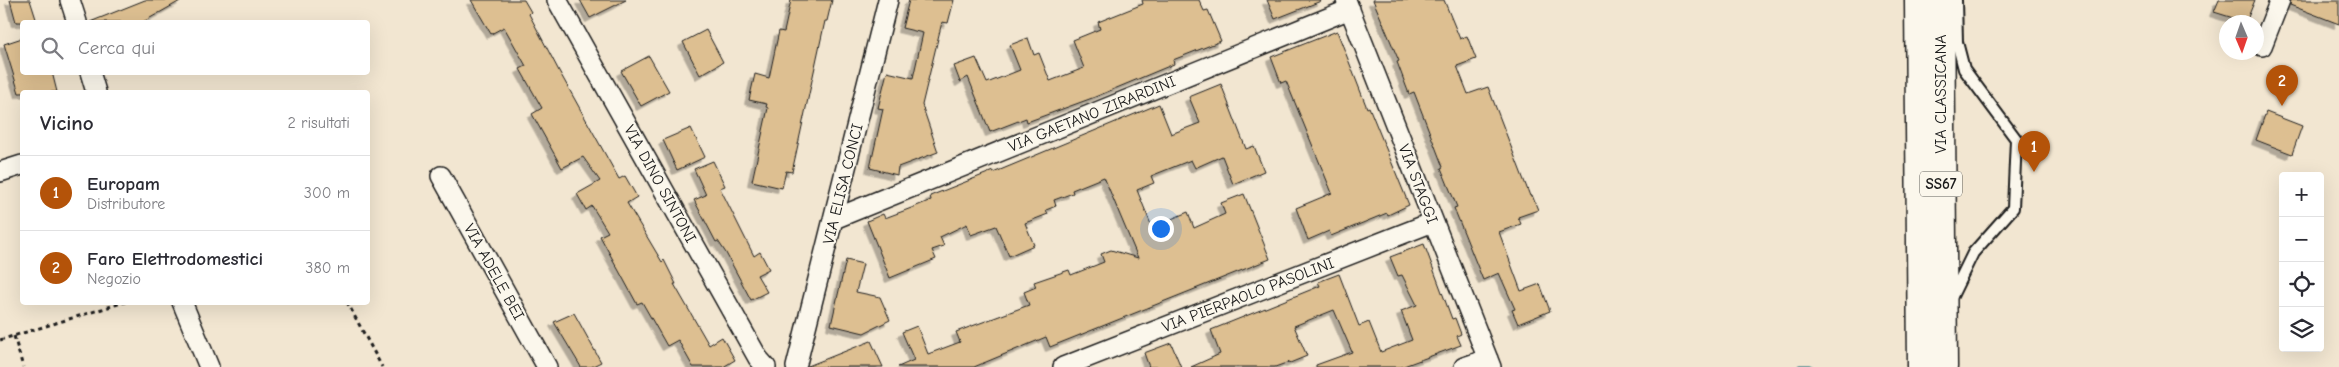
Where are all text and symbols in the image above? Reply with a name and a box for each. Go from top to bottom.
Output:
north arrow [2219,15,2264,60]
search box [20,20,370,75]
icon: search [38,34,66,62]
street label: VIA CLASSICANA [1932,34,1950,154]
text: Cerca qui [78,37,155,59]
pin: 2 [2266,65,2298,106]
street label: VIA GAETANO ZIRARDINI [1006,72,1178,156]
text: Vicino [40,111,94,135]
text: 2 risultati [287,114,350,132]
street label: VIA DINO SINTONI [620,122,700,246]
street label: VIA ELISA CONCI [819,122,867,246]
pin: 1 [2018,131,2050,172]
street label: VIA STAGGI [1395,142,1441,226]
road number: SS67 [1920,172,1962,196]
map controls [2279,172,2324,352]
button: + [2279,172,2324,217]
text: Europam [87,173,160,195]
text: 1 [53,184,59,202]
text: 300 m [304,184,350,202]
text: Distributore [87,195,165,213]
your location [1148,216,1174,242]
button: − [2279,217,2324,262]
street label: VIA ADELE BEI [460,221,528,323]
text: Faro Elettrodomestici [87,248,263,270]
street label: VIA PIERPAOLO PASOLINI [1159,254,1337,336]
text: 2 [52,259,60,277]
text: 380 m [305,259,350,277]
button: locate [2279,262,2324,307]
text: Negozio [87,270,141,288]
button: layers [2279,307,2324,352]

